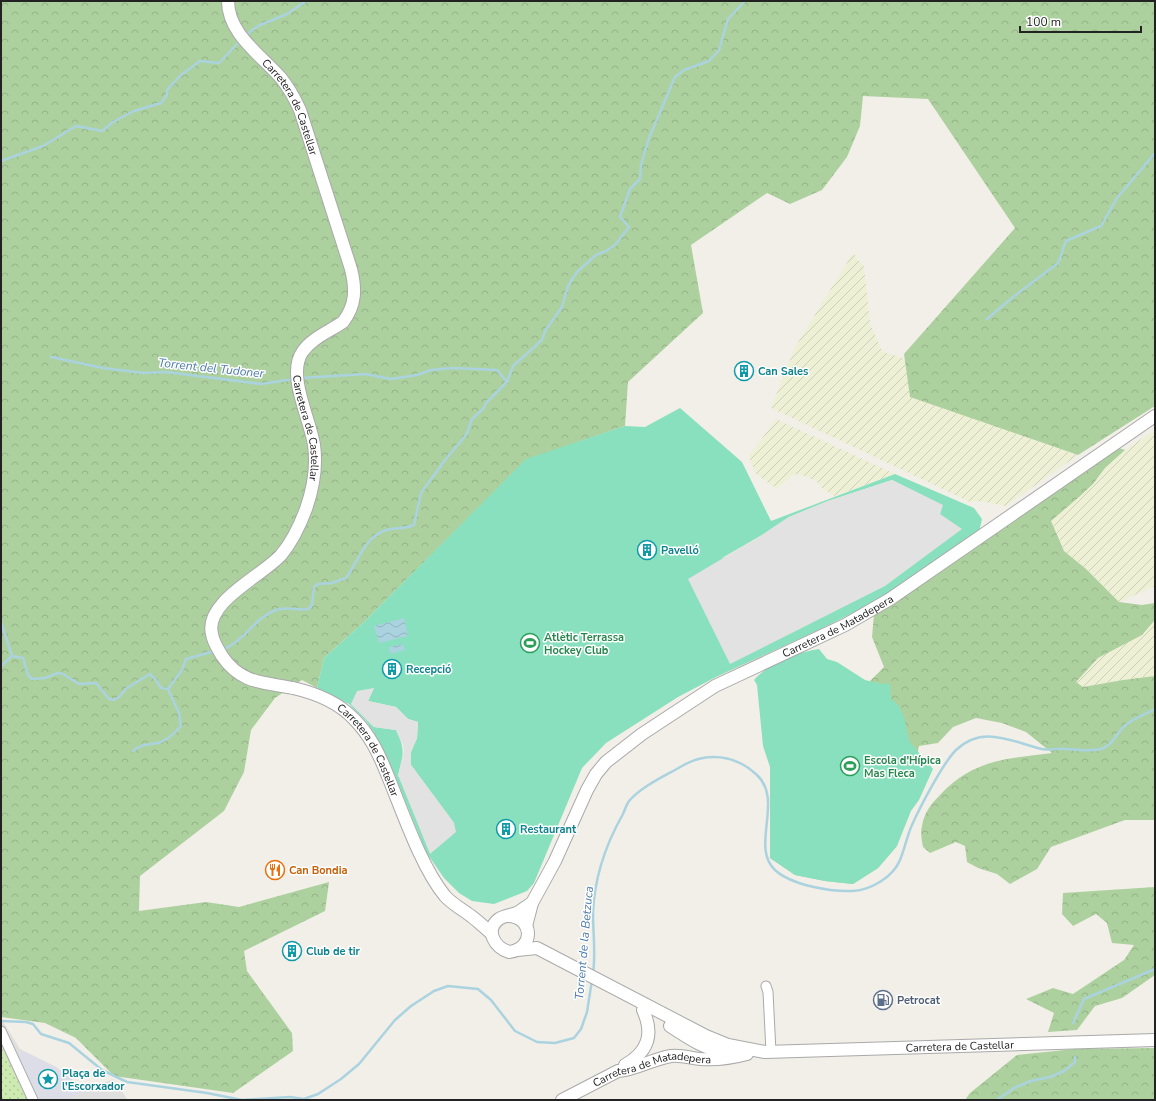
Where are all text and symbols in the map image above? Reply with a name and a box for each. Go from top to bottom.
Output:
scale bar [1020,8,1141,34]
text: 100 m [1026,14,1061,30]
street label: Carretera de Castellar [259,56,321,157]
water label: Torrent del Tudoner [157,354,265,382]
building icon: Can Sales [733,360,755,382]
place label: Can Sales [758,364,808,379]
street label: Carretera de Castellar [289,374,322,482]
building icon: Pavelló [636,539,658,561]
place label: Pavelló [661,543,699,558]
street label: Carretera de Matadepera [780,592,896,661]
place label: Atlètic Terrassa Hockey Club [544,630,624,658]
sports icon: Atlètic Terrassa Hockey Club [519,632,541,654]
building icon: Recepció [381,658,403,680]
place label: Recepció [406,662,451,677]
street label: Carretera de Castellar [334,700,402,799]
place label: Escola d'Hípica Mas Fleca [864,753,941,781]
sports icon: Escola d'Hípica Mas Fleca [839,755,861,777]
building icon: Restaurant [495,818,517,840]
place label: Restaurant [520,822,577,837]
restaurant icon: Can Bondia [264,859,286,881]
place label: Can Bondia [289,863,347,878]
water label: Torrent de la Betzuca [571,885,597,1001]
building icon: Club de tir [281,940,303,962]
place label: Club de tir [306,944,360,959]
fuel station icon: Petrocat [872,989,894,1011]
place label: Petrocat [897,993,941,1008]
street label: Carretera de Castellar [905,1037,1014,1056]
street label: Carretera de Matadepera [590,1049,711,1091]
place label: Plaça de l'Escorxador [62,1066,125,1094]
place icon: Plaça de l'Escorxador [37,1068,59,1090]

